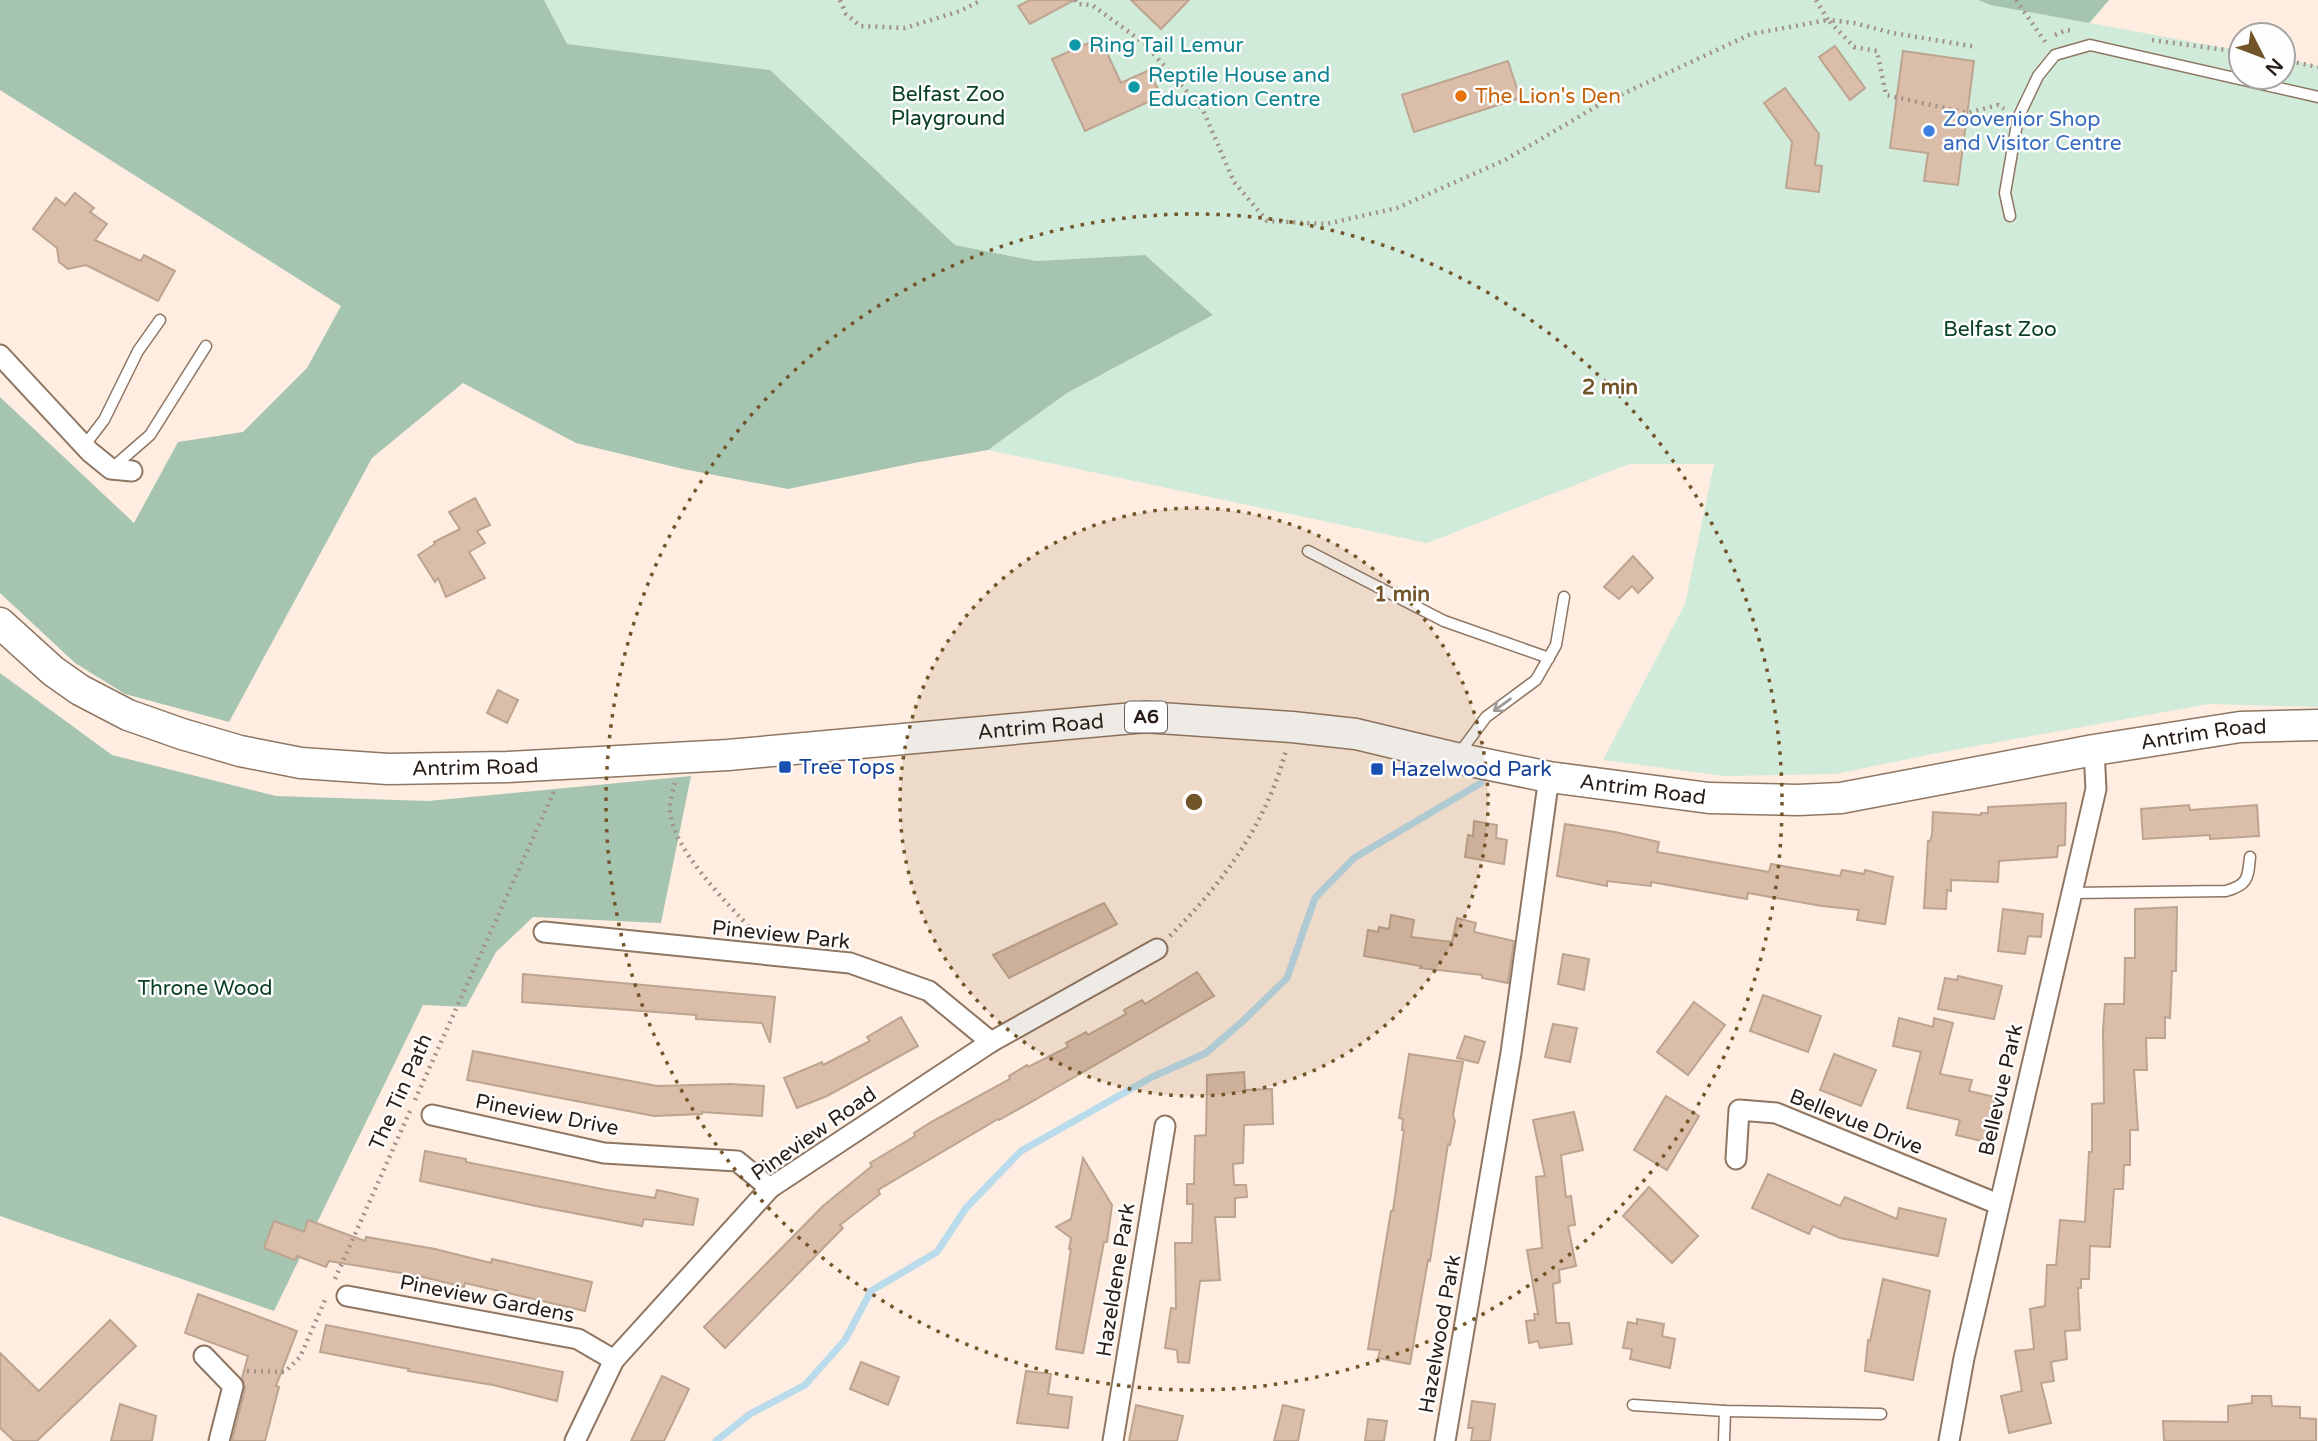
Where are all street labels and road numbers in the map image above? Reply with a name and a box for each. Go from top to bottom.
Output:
road number: A6 [1125,702,1167,732]
street label: Antrim Road [976,708,1105,745]
street label: Antrim Road [2139,714,2267,755]
street label: Antrim Road [412,753,539,781]
street label: Antrim Road [1578,769,1708,810]
street label: Pineview Park [711,915,851,955]
street label: Bellevue Park [1974,1022,2028,1158]
street label: The Tin Path [364,1030,438,1154]
street label: Pineview Road [747,1082,881,1186]
street label: Bellevue Drive [1786,1084,1926,1160]
street label: Pineview Drive [473,1089,621,1141]
street label: Hazeldene Park [1092,1201,1140,1359]
street label: Hazelwood Park [1414,1253,1466,1415]
street label: Pineview Gardens [398,1270,576,1328]

